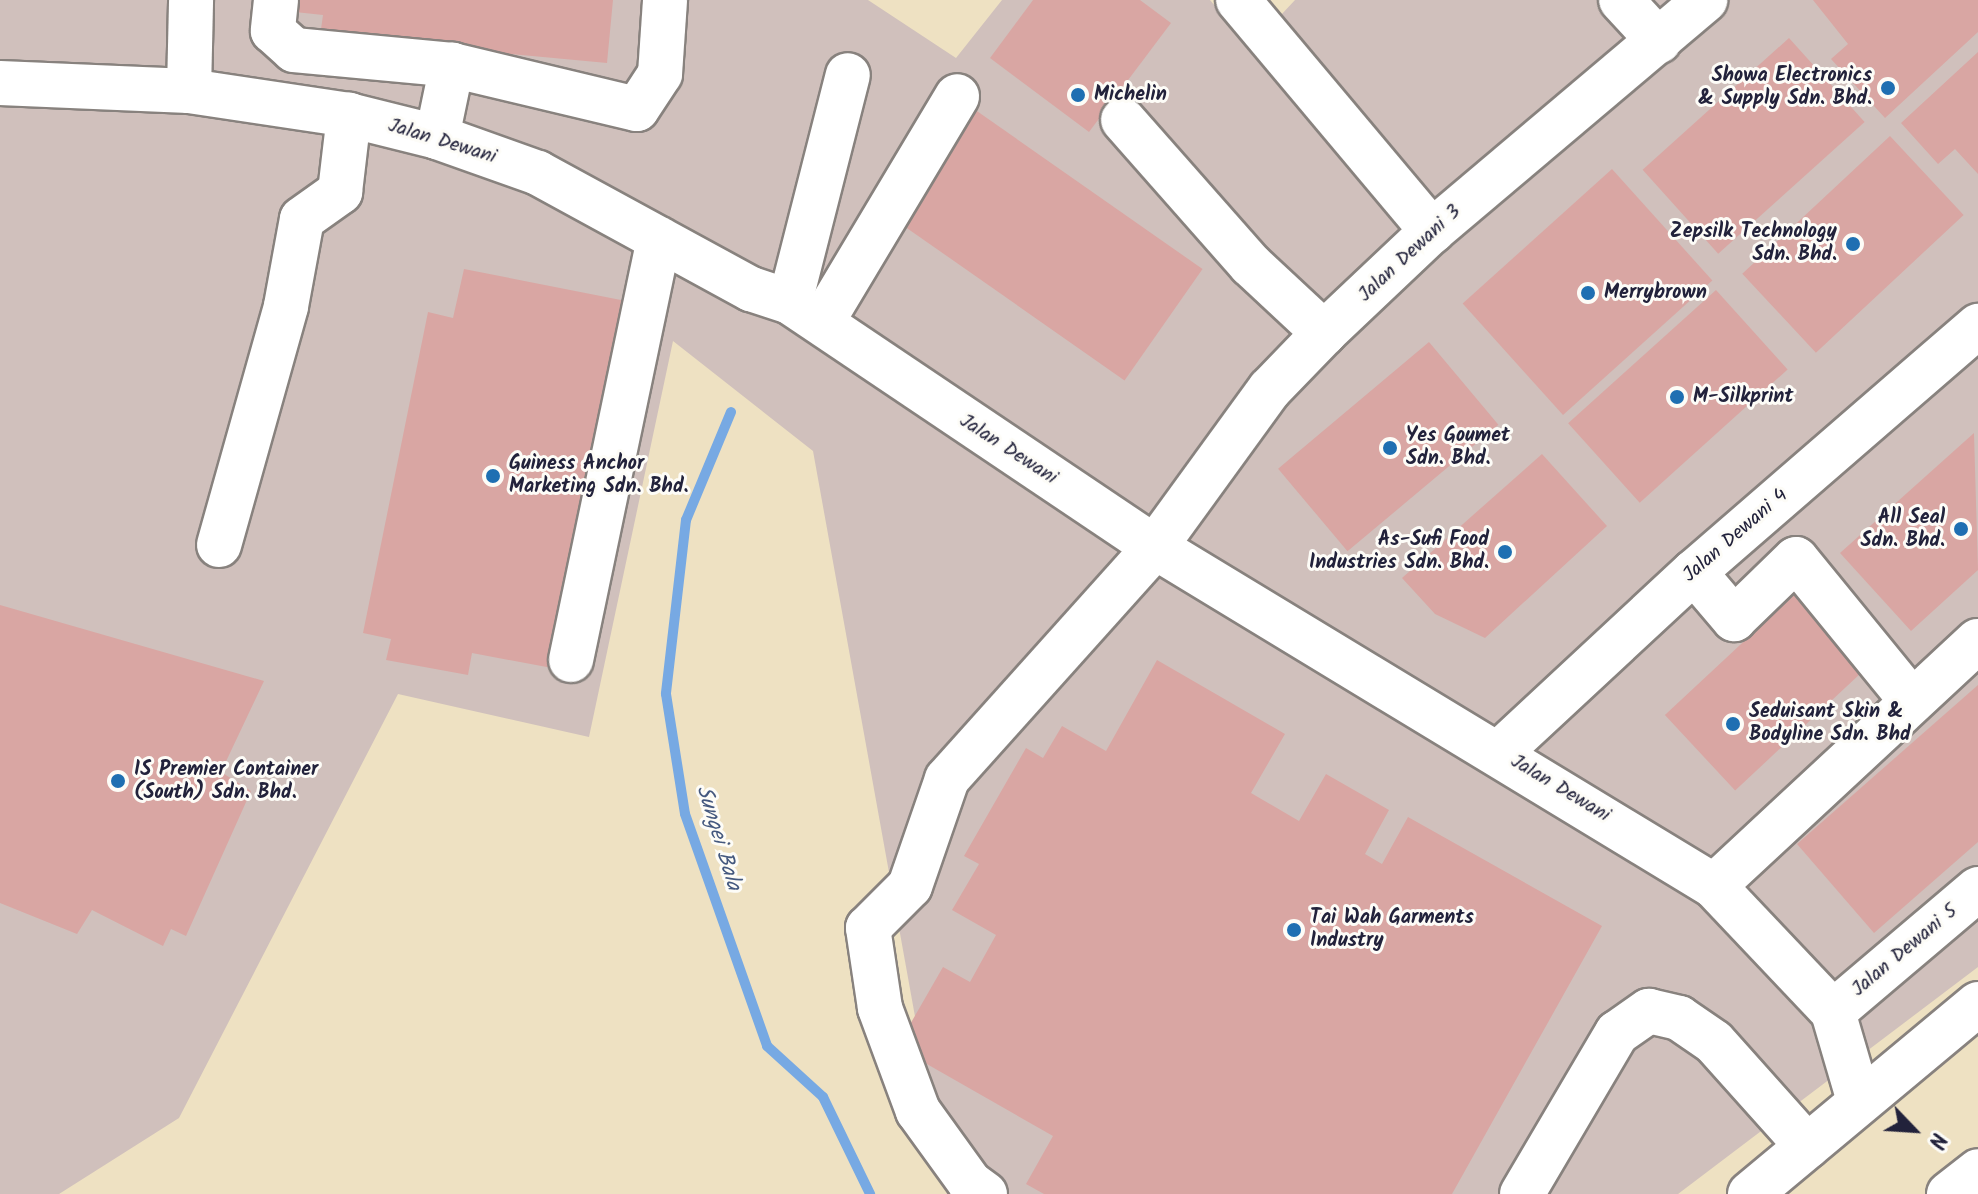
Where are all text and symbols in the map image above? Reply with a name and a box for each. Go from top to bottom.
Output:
place label: Showa Electronics & Supply Sdn. Bhd. [1698,64,1872,111]
marker: Showa Electronics & Supply Sdn. Bhd. [1879,79,1897,97]
place label: Michelin [1094,83,1167,107]
marker: Michelin [1069,86,1087,104]
street label: Jalan Dewani [385,114,499,170]
street label: Jalan Dewani 3 [1354,200,1466,308]
place label: Zepsilk Technology Sdn. Bhd. [1670,220,1837,267]
marker: Zepsilk Technology Sdn. Bhd. [1844,235,1862,253]
place label: Merrybrown [1604,281,1707,305]
marker: Merrybrown [1579,284,1597,302]
place label: M-Silkprint [1693,385,1793,409]
marker: M-Silkprint [1668,388,1686,406]
street label: Jalan Dewani [955,409,1061,491]
place label: Yes Goumet Sdn. Bhd. [1406,424,1510,471]
marker: Yes Goumet Sdn. Bhd. [1381,439,1399,457]
place label: Guiness Anchor Marketing Sdn. Bhd. [509,452,688,499]
marker: Guiness Anchor Marketing Sdn. Bhd. [484,467,502,485]
street label: Jalan Dewani 4 [1679,484,1793,588]
place label: All Seal Sdn. Bhd. [1860,506,1945,553]
marker: All Seal Sdn. Bhd. [1952,520,1970,538]
place label: As-Sufi Food Industries Sdn. Bhd. [1309,528,1489,575]
marker: As-Sufi Food Industries Sdn. Bhd. [1496,543,1514,561]
place label: Seduisant Skin & Bodyline Sdn. Bhd [1749,700,1911,747]
marker: Seduisant Skin & Bodyline Sdn. Bhd [1724,715,1742,733]
street label: Jalan Dewani [1506,750,1614,828]
place label: IS Premier Container (South) Sdn. Bhd. [134,758,318,805]
marker: IS Premier Container (South) Sdn. Bhd. [109,772,127,790]
water label: Sungei Bala [690,782,746,894]
street label: Jalan Dewani 5 [1847,900,1963,1002]
place label: Tai Wah Garments Industry [1310,906,1474,953]
marker: Tai Wah Garments Industry [1285,921,1303,939]
north arrow [1874,1090,1954,1170]
text: N [1917,1127,1955,1154]

